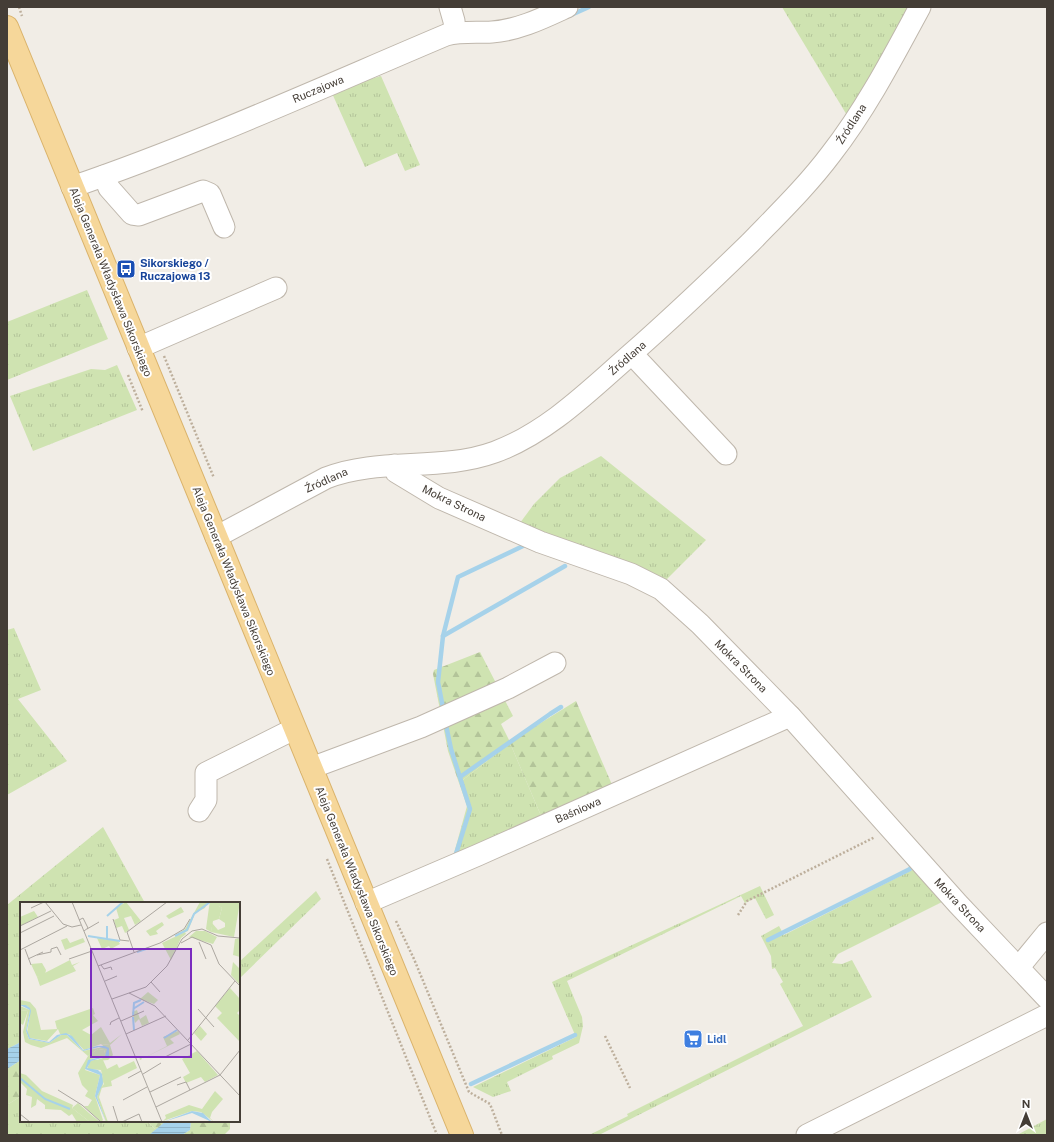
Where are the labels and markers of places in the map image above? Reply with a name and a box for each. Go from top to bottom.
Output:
place label: Sikorskiego / Ruczajowa 13 [140,257,210,282]
bus stop icon: Sikorskiego / Ruczajowa 13 [115,258,137,280]
supermarket icon: Lidl [682,1028,704,1050]
place label: Lidl [707,1033,727,1045]

